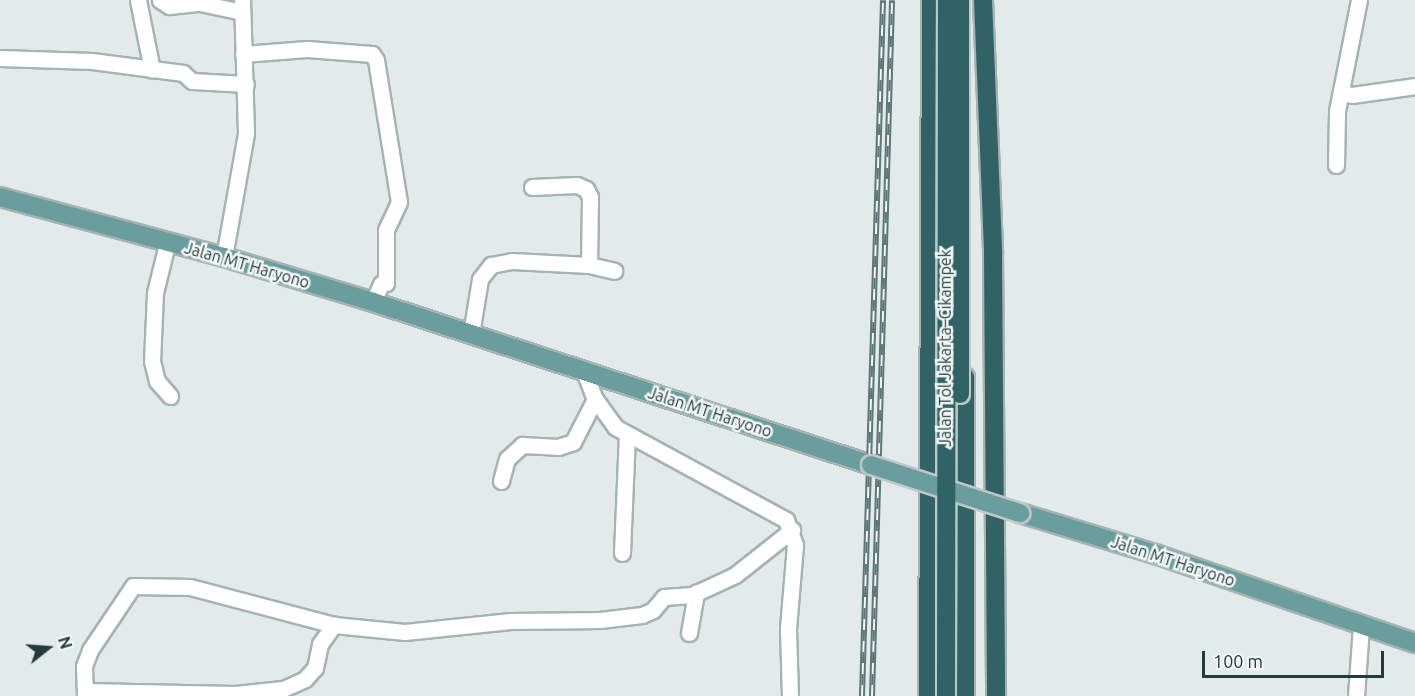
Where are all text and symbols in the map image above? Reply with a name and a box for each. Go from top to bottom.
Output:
street label: Jalan MT Haryono [182,238,312,292]
street label: Jalan Tol Jakarta–Cikampek [935,249,955,447]
street label: Jalan MT Haryono [646,383,774,441]
street label: Jalan MT Haryono [1109,532,1237,590]
north arrow [18,618,78,678]
text: N [55,634,76,651]
scale bar [1205,639,1386,677]
text: 100 m [1213,651,1263,671]

